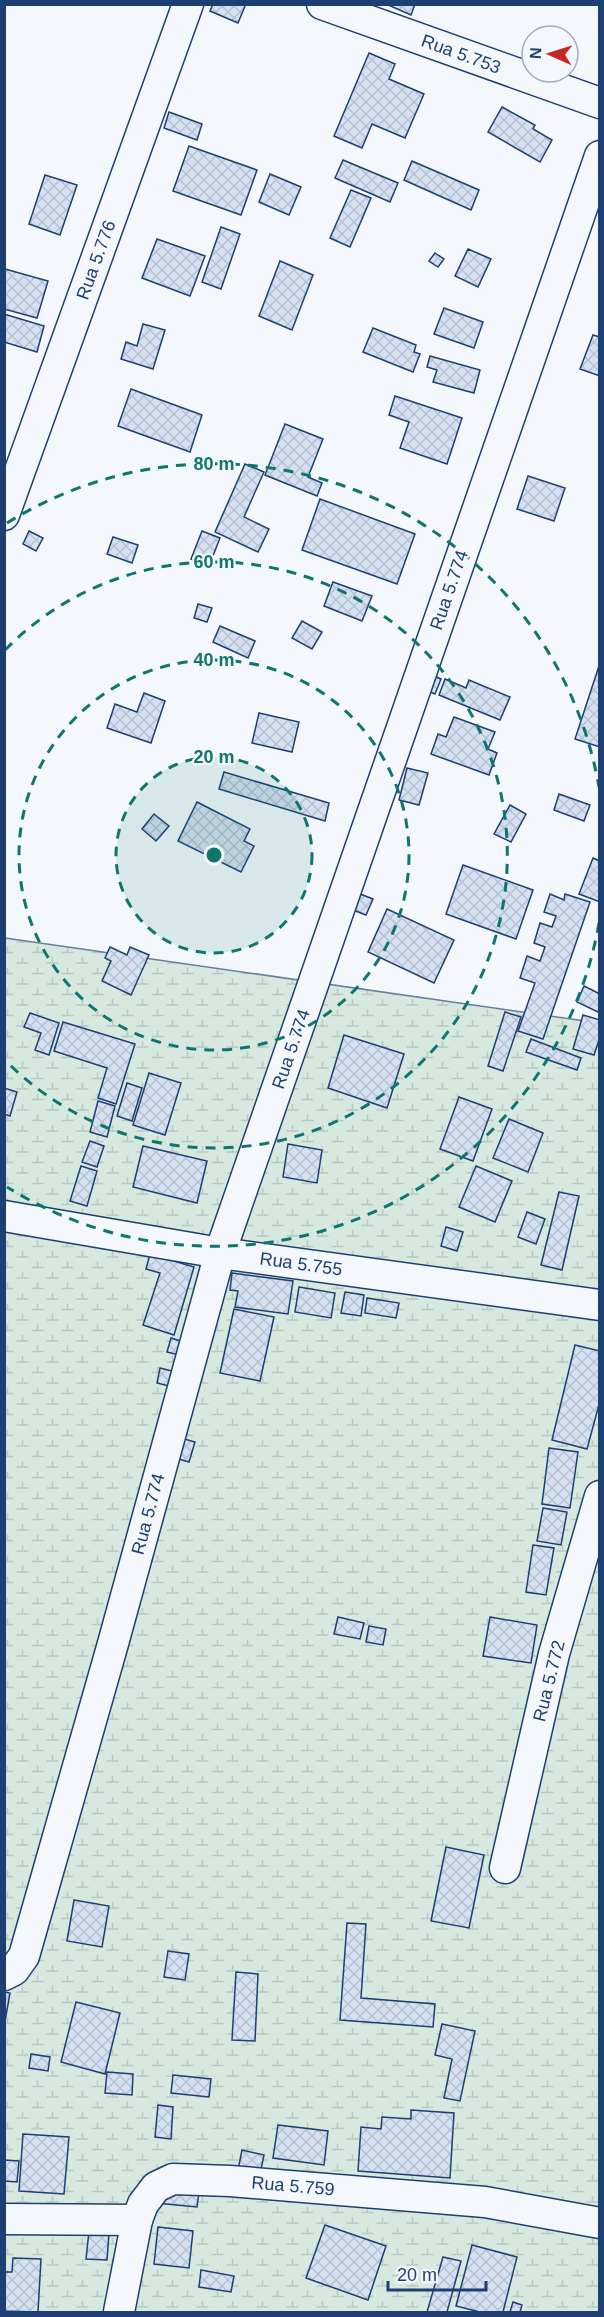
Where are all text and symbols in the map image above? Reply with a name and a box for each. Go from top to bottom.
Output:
north arrow [520,24,580,84]
street label: Rua 5.753 [419,30,503,78]
text: N [527,47,544,59]
street label: Rua 5.776 [72,218,120,302]
text: 80 m [193,454,235,474]
street label: Rua 5.774 [426,547,472,633]
text: 60 m [193,552,235,572]
text: 40 m [193,650,235,670]
text: 20 m [193,747,235,767]
centre of rings [204,845,224,865]
street label: Rua 5.774 [268,1006,314,1092]
street label: Rua 5.755 [258,1248,344,1280]
street label: Rua 5.774 [128,1471,168,1557]
street label: Rua 5.772 [529,1638,569,1724]
street label: Rua 5.759 [251,2172,335,2200]
scale bar [388,2254,486,2292]
text: 20 m [397,2265,437,2285]

